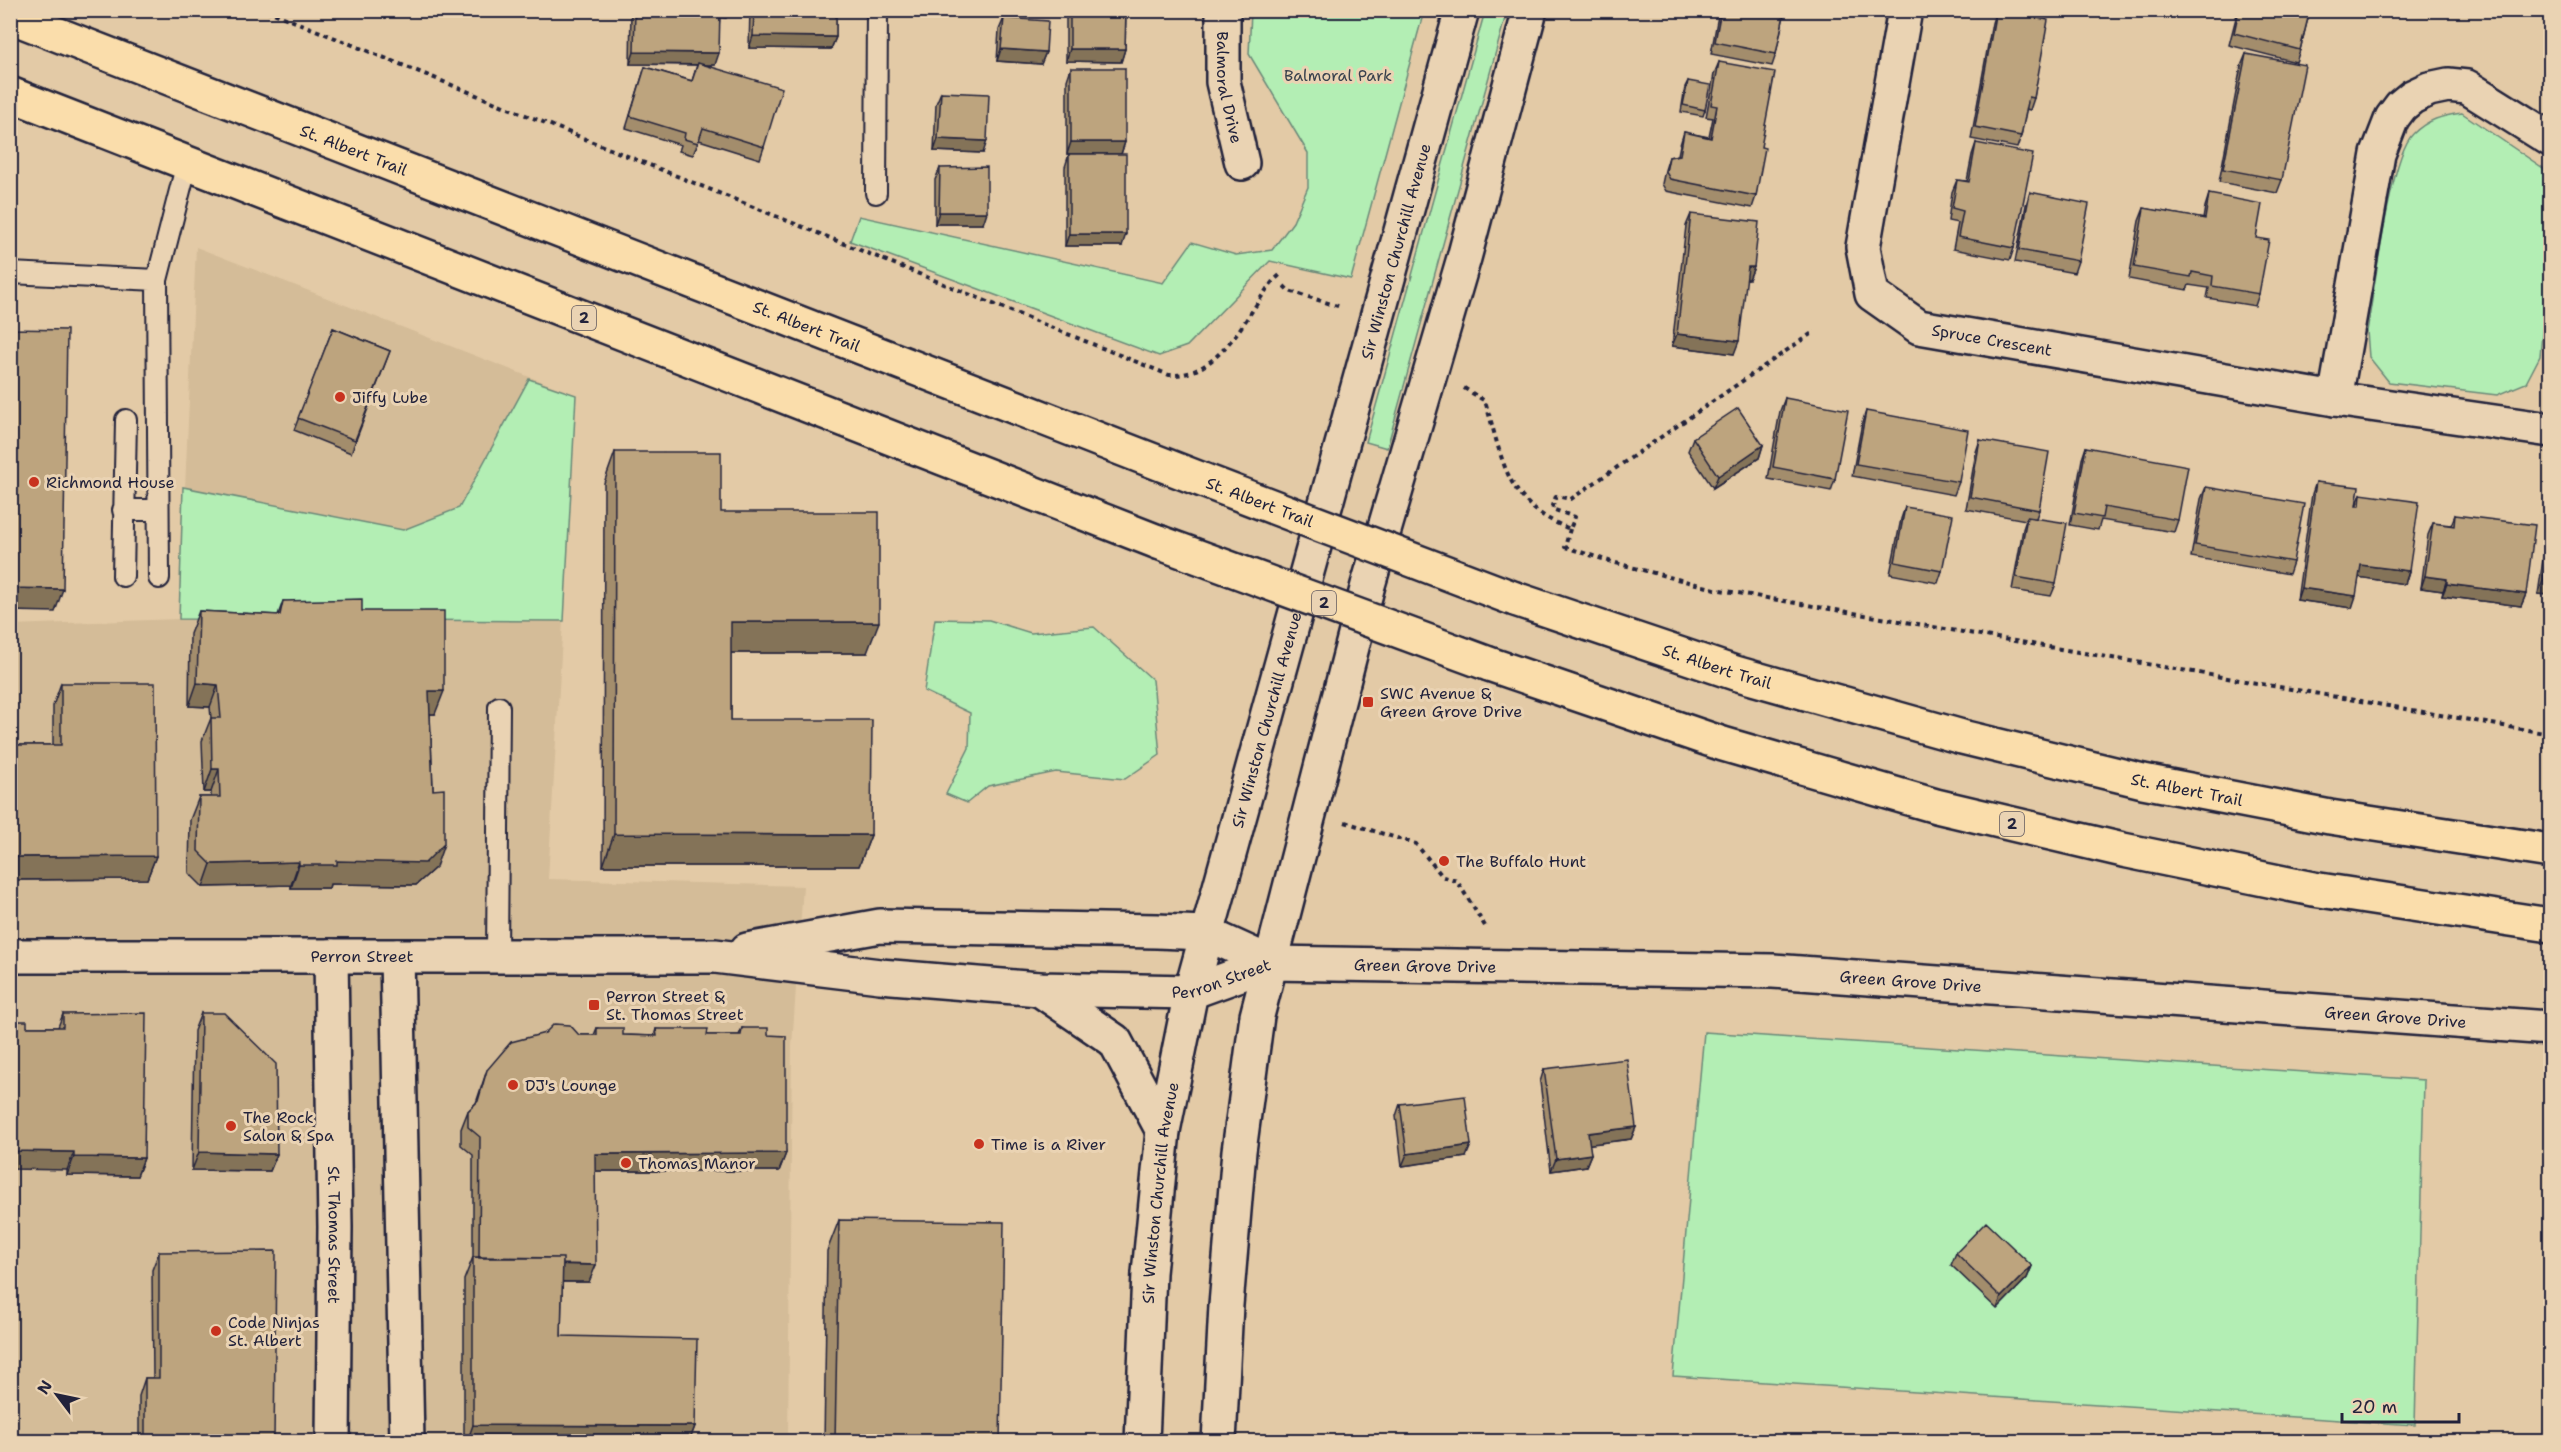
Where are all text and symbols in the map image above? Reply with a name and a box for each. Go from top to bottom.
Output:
street label: Balmoral Drive [1212,31,1247,145]
park label: Balmoral Park [1284,65,1392,86]
street label: St. Albert Trail [297,120,411,181]
street label: Sir Winston Churchill Avenue [1356,141,1436,362]
street label: St. Albert Trail [750,296,863,357]
road number: 2 [572,306,596,330]
street label: Spruce Crescent [1930,319,2054,361]
place label: Jiffy Lube [352,387,428,408]
marker: Jiffy Lube [333,390,347,404]
place label: Richmond House [46,472,175,493]
street label: St. Albert Trail [1203,472,1317,532]
marker: Richmond House [27,475,41,489]
road number: 2 [1312,591,1336,615]
street label: Sir Winston Churchill Avenue [1227,610,1306,830]
street label: St. Albert Trail [1660,639,1774,694]
place label: SWC Avenue & Green Grove Drive [1380,683,1522,722]
marker: SWC Avenue & Green Grove Drive [1361,695,1375,709]
street label: St. Albert Trail [2129,768,2245,811]
road number: 2 [2000,812,2024,836]
place label: The Buffalo Hunt [1456,851,1586,872]
marker: The Buffalo Hunt [1437,854,1451,868]
street label: Perron Street [310,946,414,967]
street label: Perron Street [1171,954,1274,1003]
street label: Green Grove Drive [1354,954,1496,978]
street label: Green Grove Drive [1839,966,1982,997]
place label: Perron Street & St. Thomas Street [606,986,744,1025]
marker: Perron Street & St. Thomas Street [587,998,601,1012]
street label: Green Grove Drive [2324,1001,2467,1033]
place label: DJ's Lounge [525,1075,617,1096]
marker: DJ's Lounge [506,1078,520,1092]
street label: Sir Winston Churchill Avenue [1138,1080,1184,1304]
place label: The Rock Salon & Spa [243,1107,334,1146]
marker: The Rock Salon & Spa [224,1119,238,1133]
place label: Time is a River [991,1134,1106,1155]
marker: Time is a River [972,1137,986,1151]
place label: Thomas Manor [638,1153,756,1174]
marker: Thomas Manor [619,1156,633,1170]
street label: St. Thomas Street [323,1166,345,1304]
place label: Code Ninjas St. Albert [228,1312,320,1351]
marker: Code Ninjas St. Albert [209,1324,223,1338]
north arrow [27,1365,87,1425]
text: N [32,1376,57,1398]
scale bar [2342,1386,2459,1424]
text: 20 m [2351,1395,2397,1419]

